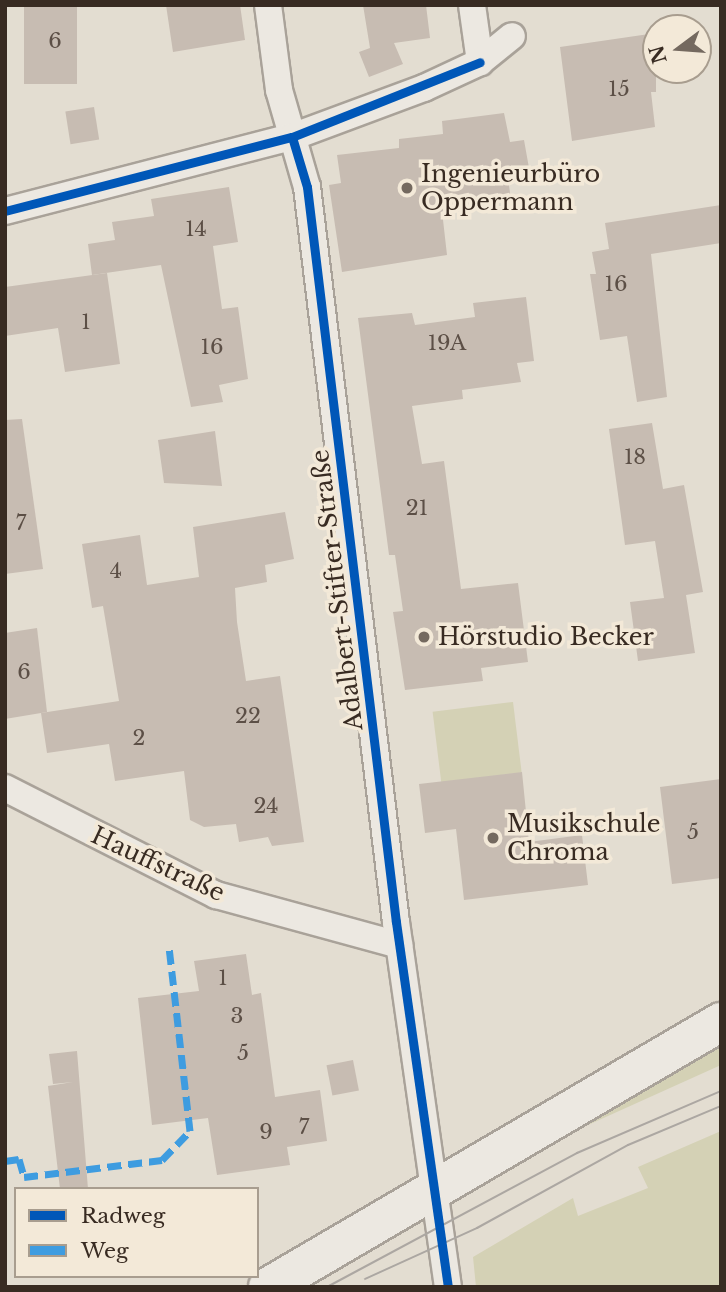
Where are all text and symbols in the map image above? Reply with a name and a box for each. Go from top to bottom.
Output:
north arrow [642,14,712,84]
house number: 6 [48,28,62,54]
text: N [645,43,672,66]
house number: 15 [608,76,630,102]
place label: Ingenieurbüro Oppermann [421,160,600,216]
marker: Ingenieurbüro Oppermann [399,180,415,196]
house number: 14 [185,216,207,242]
house number: 16 [605,271,627,297]
house number: 1 [81,309,91,335]
house number: 19A [428,330,466,356]
house number: 16 [201,334,223,360]
house number: 18 [624,444,646,470]
street label: Adalbert-Stifter-Straße [305,448,369,732]
house number: 21 [406,495,428,521]
house number: 7 [16,510,26,536]
house number: 4 [110,558,122,584]
place label: Hörstudio Becker [438,623,654,651]
marker: Hörstudio Becker [416,629,432,645]
house number: 6 [17,659,31,685]
house number: 22 [235,703,261,729]
house number: 2 [133,725,145,751]
house number: 24 [253,793,279,819]
place label: Musikschule Chroma [507,810,661,866]
house number: 5 [687,819,699,845]
street label: Hauffstraße [87,821,229,907]
marker: Musikschule Chroma [485,830,501,846]
house number: 1 [218,965,228,991]
house number: 3 [231,1003,243,1029]
house number: 5 [237,1040,249,1066]
house number: 7 [299,1114,309,1140]
house number: 9 [259,1119,273,1145]
legend [14,1187,259,1278]
text: Radweg [81,1203,165,1229]
text: Weg [81,1238,129,1264]

